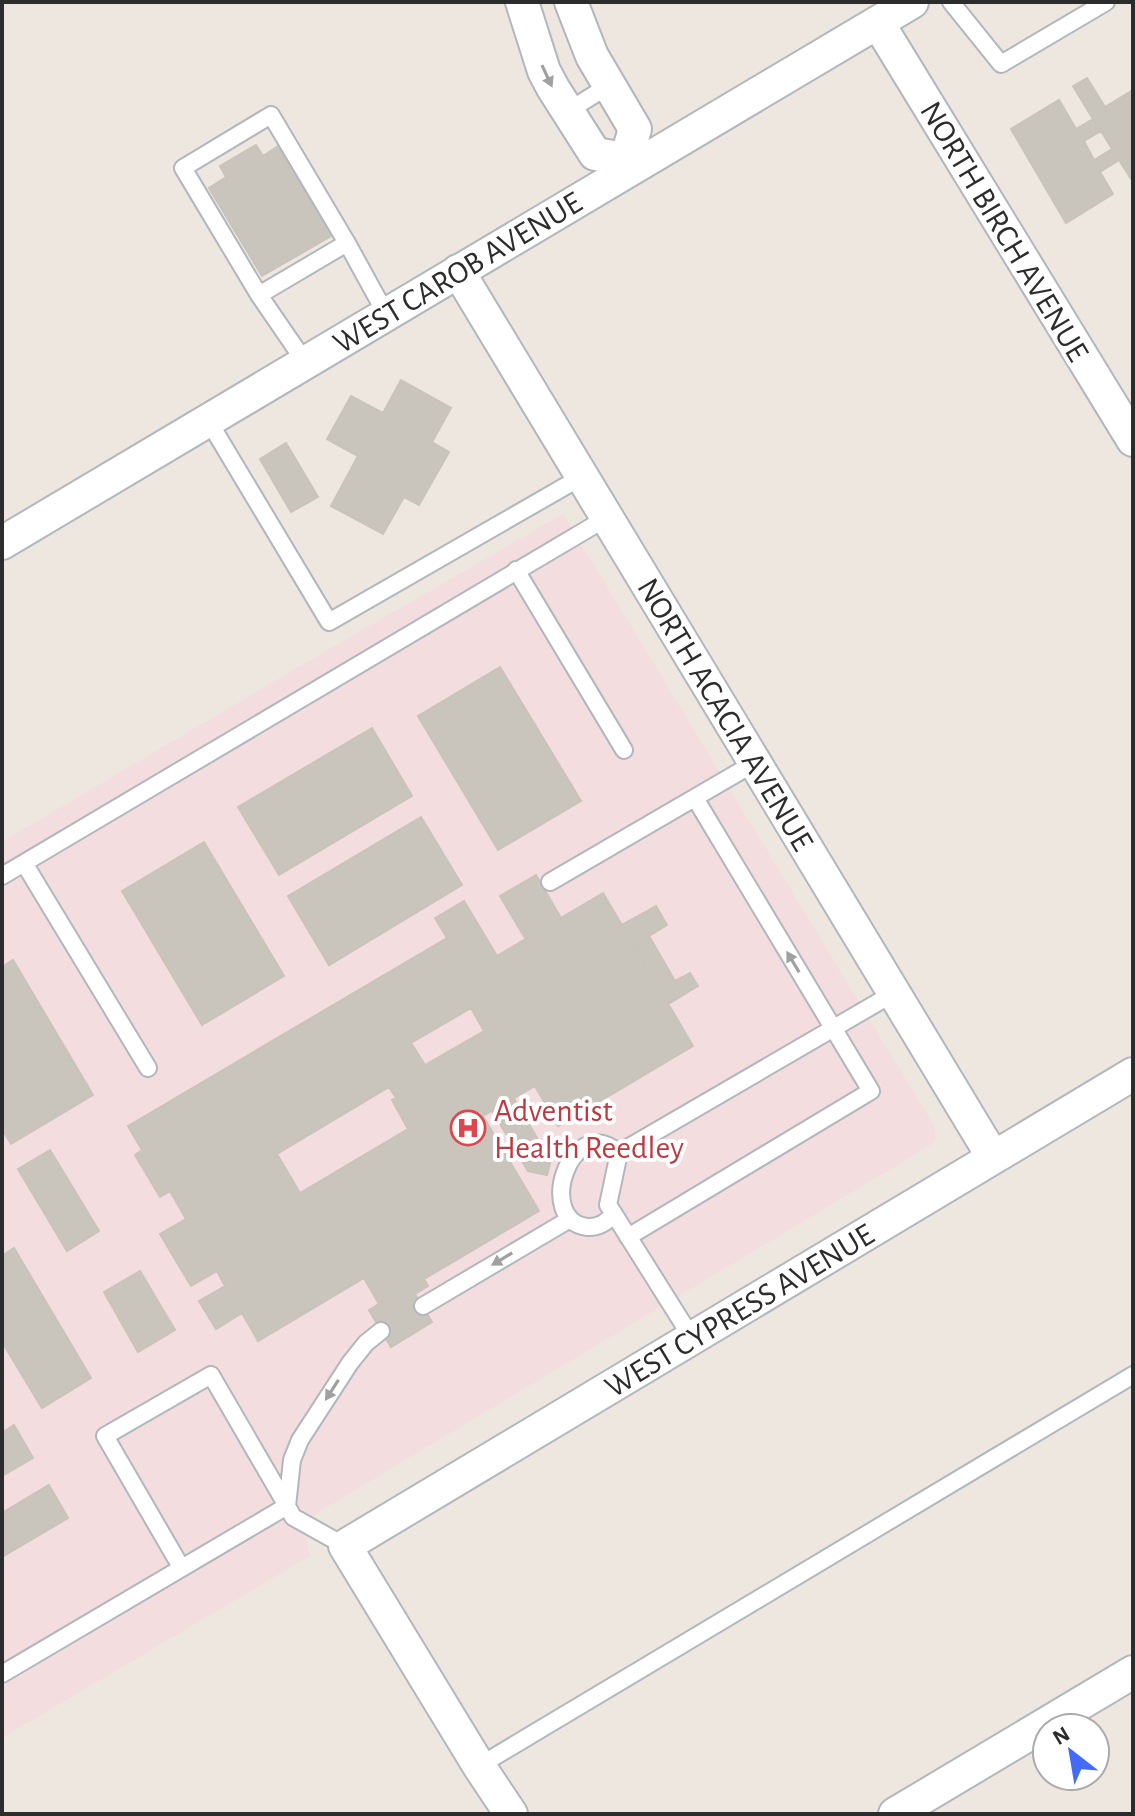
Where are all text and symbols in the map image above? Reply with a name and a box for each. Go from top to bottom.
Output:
one-way arrow [540,64,554,87]
street label: NORTH BIRCH AVENUE [914,96,1094,367]
street label: WEST CAROB AVENUE [328,186,587,360]
street label: NORTH ACACIA AVENUE [631,573,819,856]
one-way arrow [787,951,801,973]
place label: Adventist Health Reedley [494,1095,684,1164]
hospital icon: Adventist Health Reedley [449,1109,487,1147]
street label: WEST CYPRESS AVENUE [600,1218,879,1404]
one-way arrow [491,1251,513,1265]
one-way arrow [325,1379,340,1401]
north arrow [1031,1712,1111,1792]
text: N [1049,1722,1073,1749]

